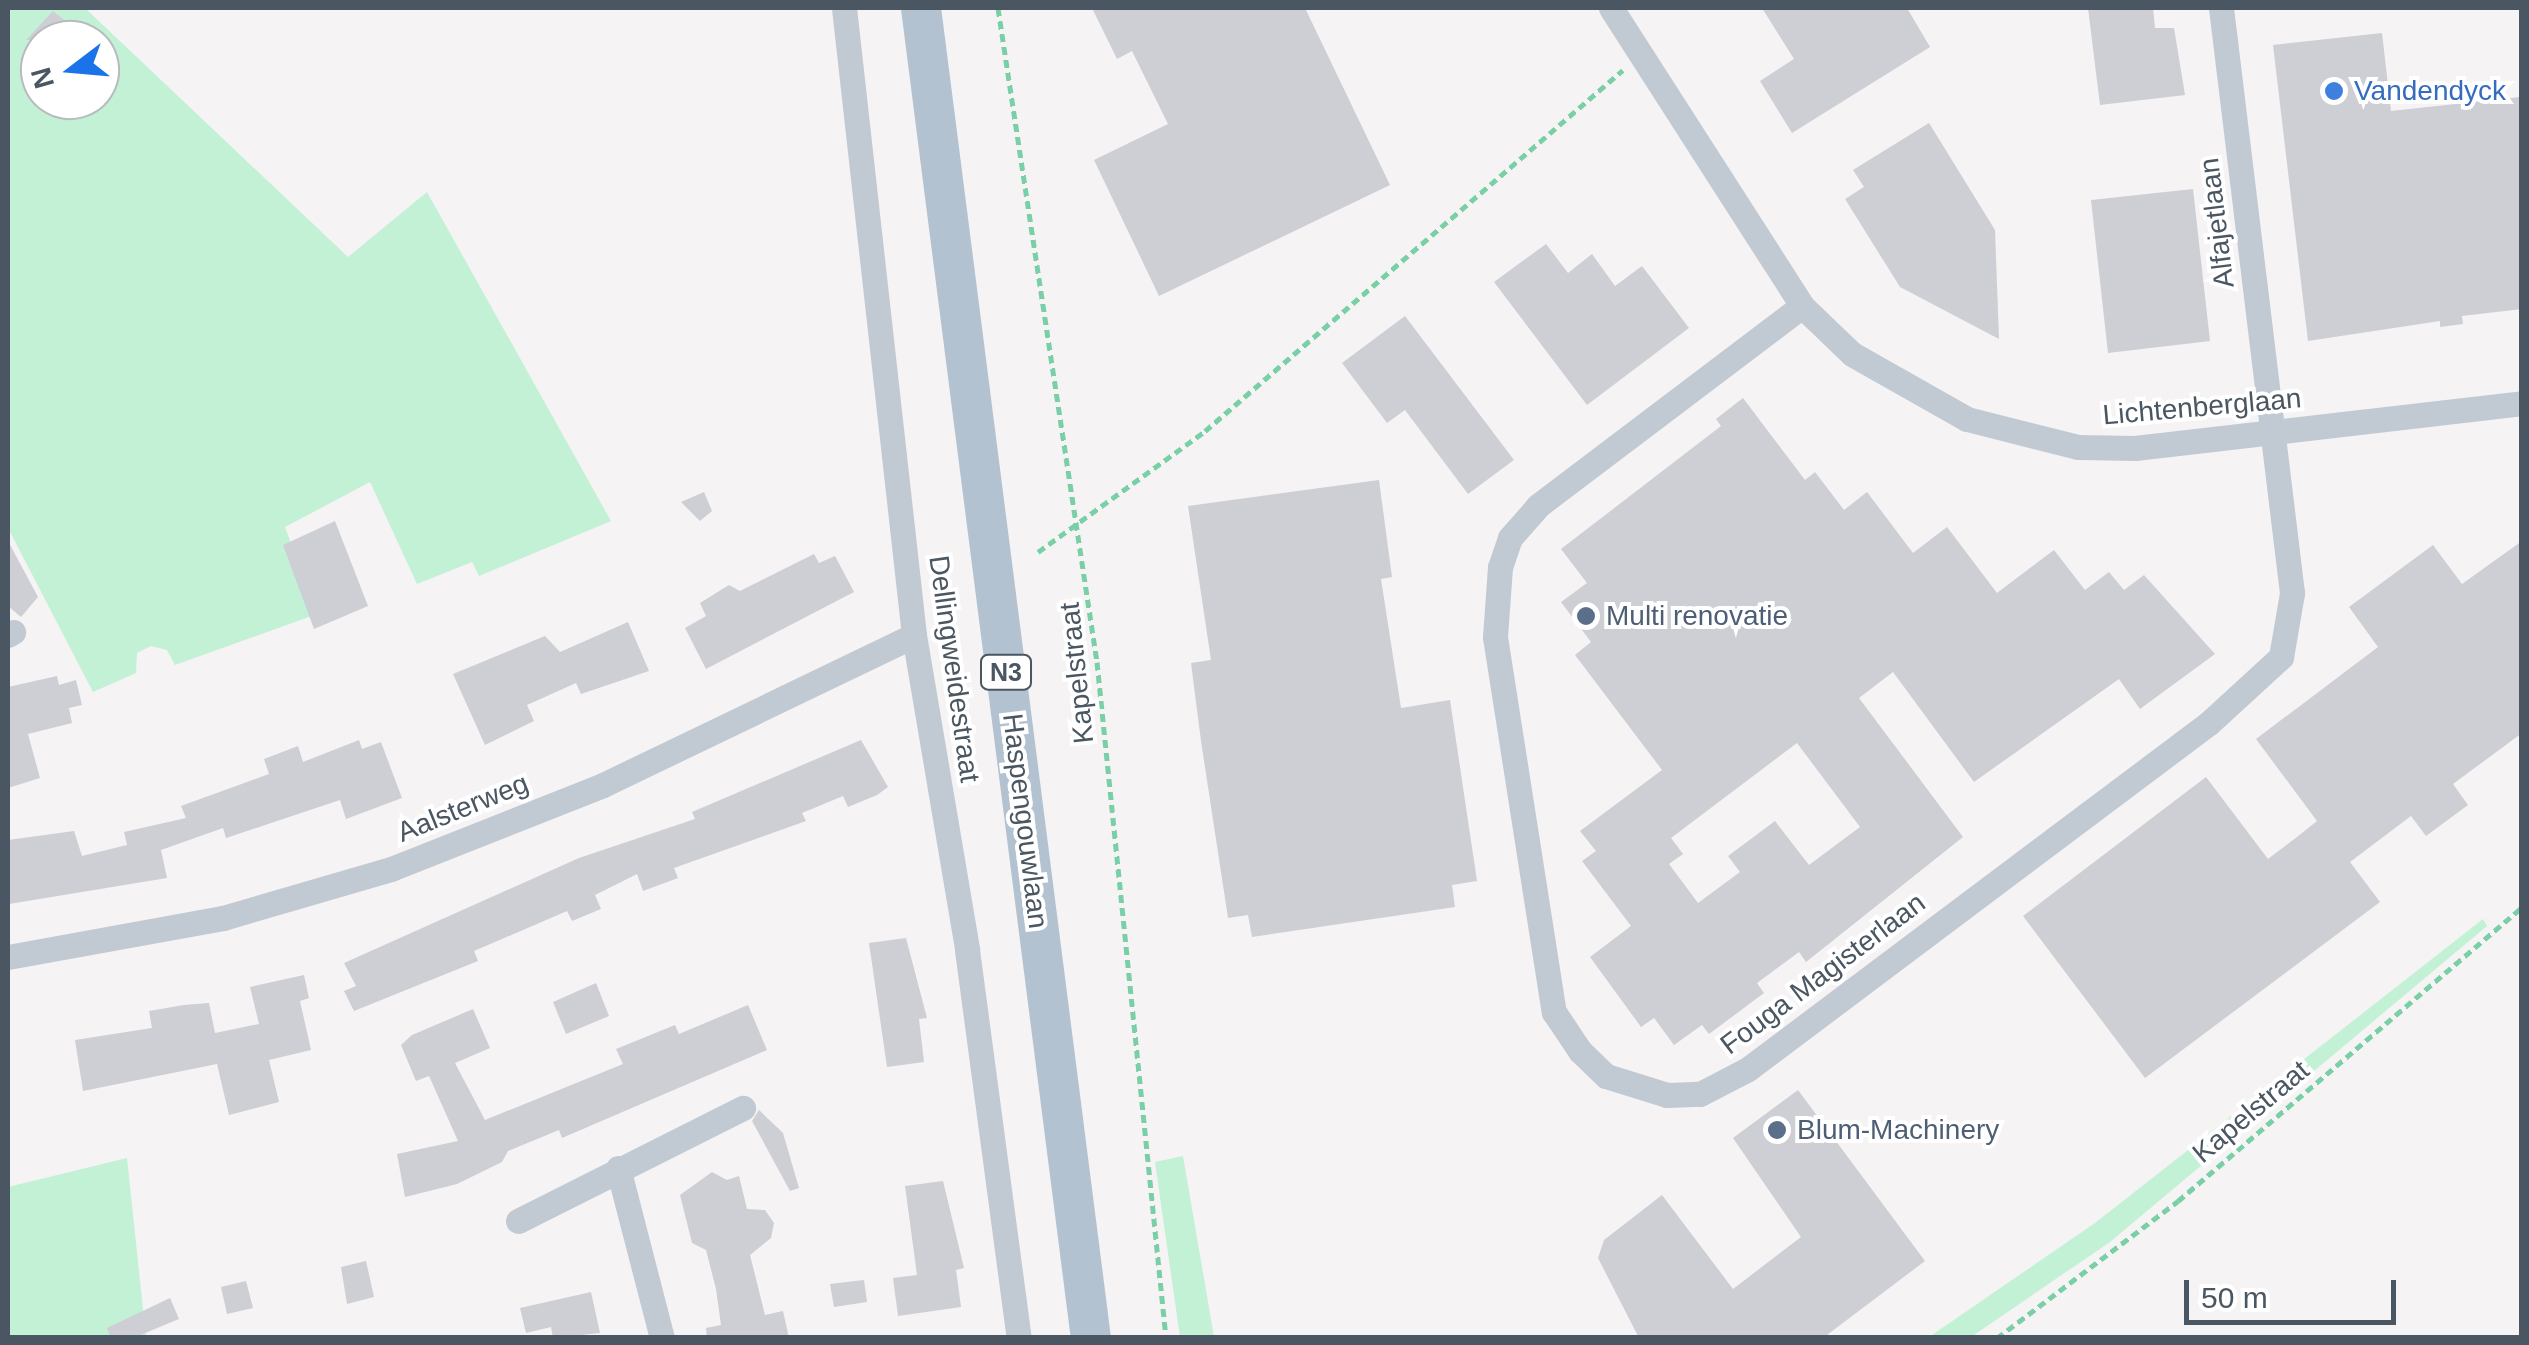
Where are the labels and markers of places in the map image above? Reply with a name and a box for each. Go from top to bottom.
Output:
place label: Vandendyck [2354,74,2506,108]
marker: Vandendyck [2323,80,2345,102]
place label: Multi renovatie [1606,599,1788,633]
marker: Multi renovatie [1575,605,1597,627]
place label: Blum-Machinery [1797,1113,1999,1147]
marker: Blum-Machinery [1766,1119,1788,1141]

